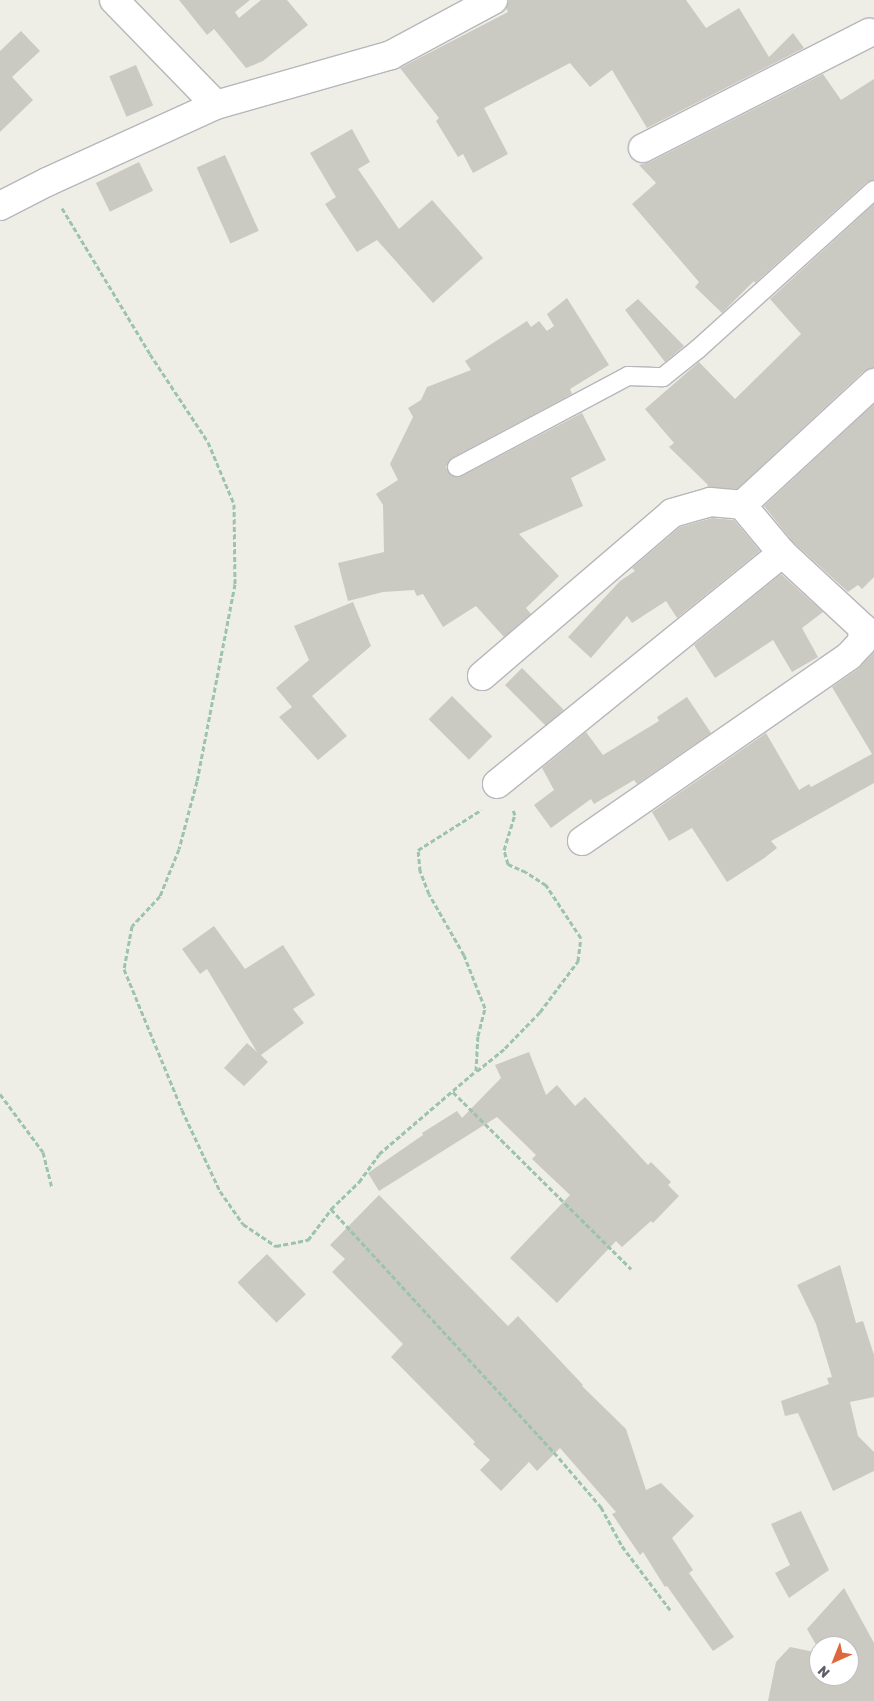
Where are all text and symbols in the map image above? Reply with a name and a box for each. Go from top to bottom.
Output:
north arrow [809,1636,859,1686]
text: N [814,1662,833,1681]

